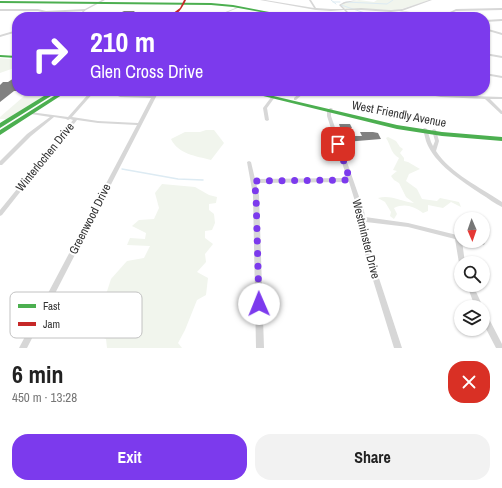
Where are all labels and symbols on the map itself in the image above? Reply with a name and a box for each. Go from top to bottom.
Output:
street label: West Friendly Avenue [350,97,448,131]
street label: Winterlochen Drive [12,119,78,195]
pin [321,127,355,161]
street label: Greenwood Drive [65,181,115,257]
street label: Westminster Drive [348,198,384,280]
north arrow [454,212,490,248]
position arrow [238,283,280,325]
legend [10,292,142,338]
text: Fast [43,299,61,313]
text: Jam [43,317,60,331]

